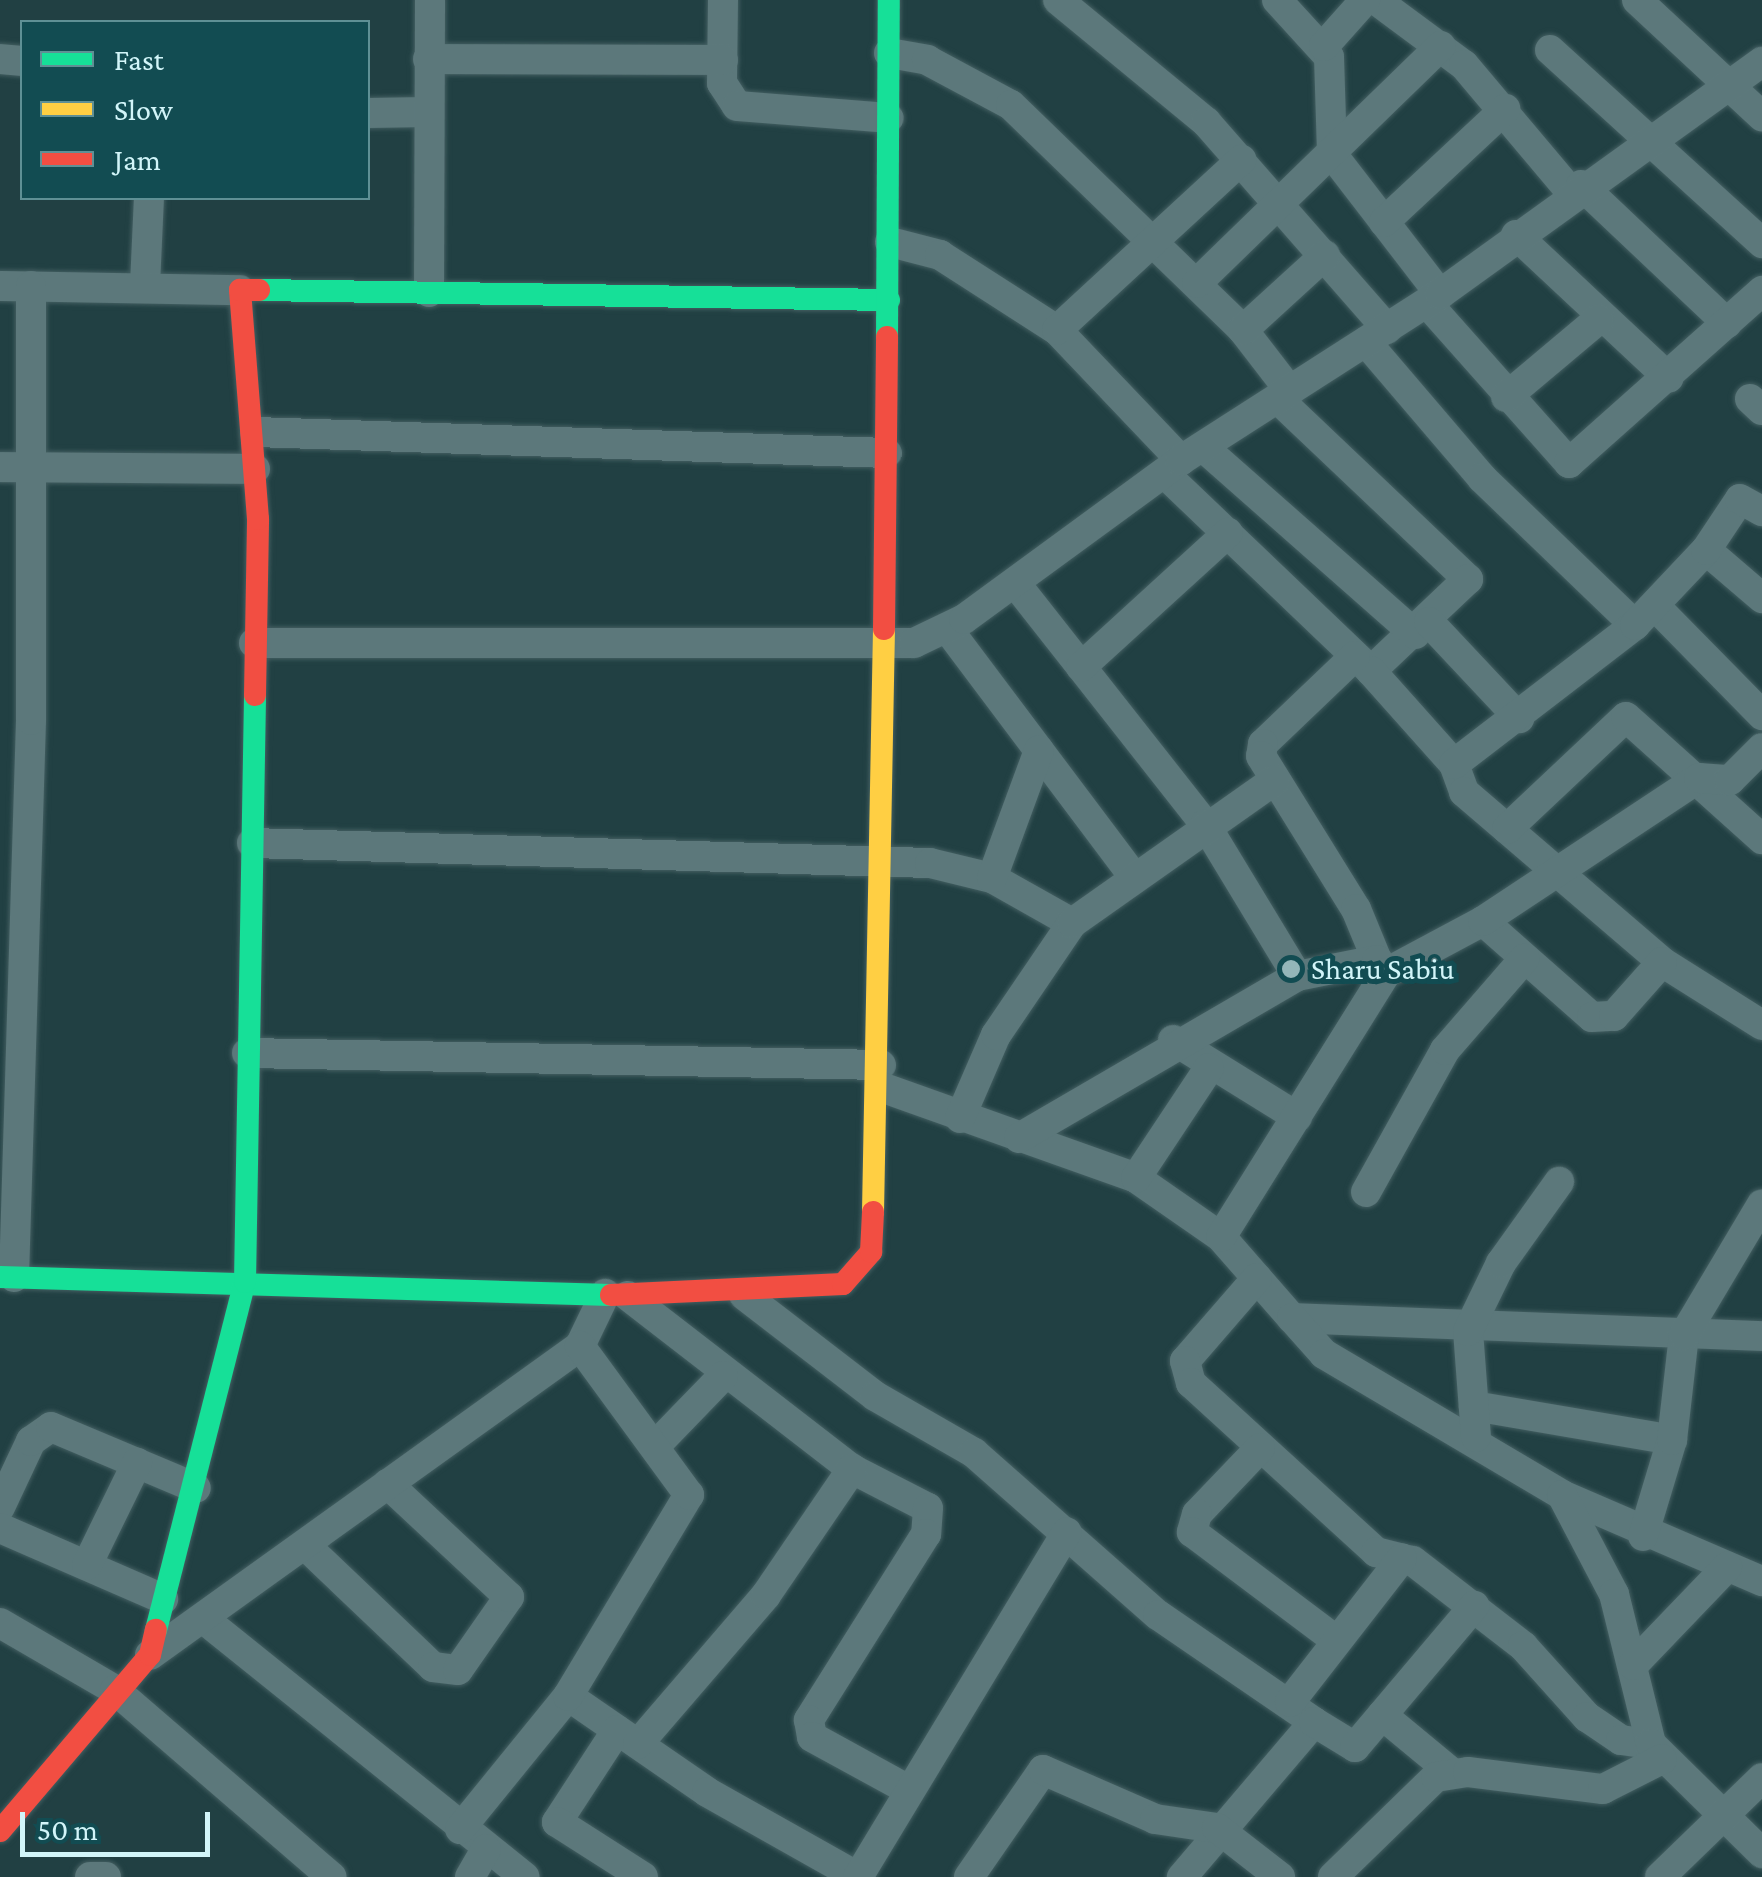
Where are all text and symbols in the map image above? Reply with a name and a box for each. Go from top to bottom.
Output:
legend [20,20,370,200]
text: Fast [114,43,164,76]
text: Slow [114,93,173,126]
text: Jam [114,143,161,176]
place label: Sharu Sabiu [1311,951,1454,987]
marker: Sharu Sabiu [1280,958,1302,980]
scale bar [25,1792,215,1854]
text: 50 m [37,1813,98,1846]

